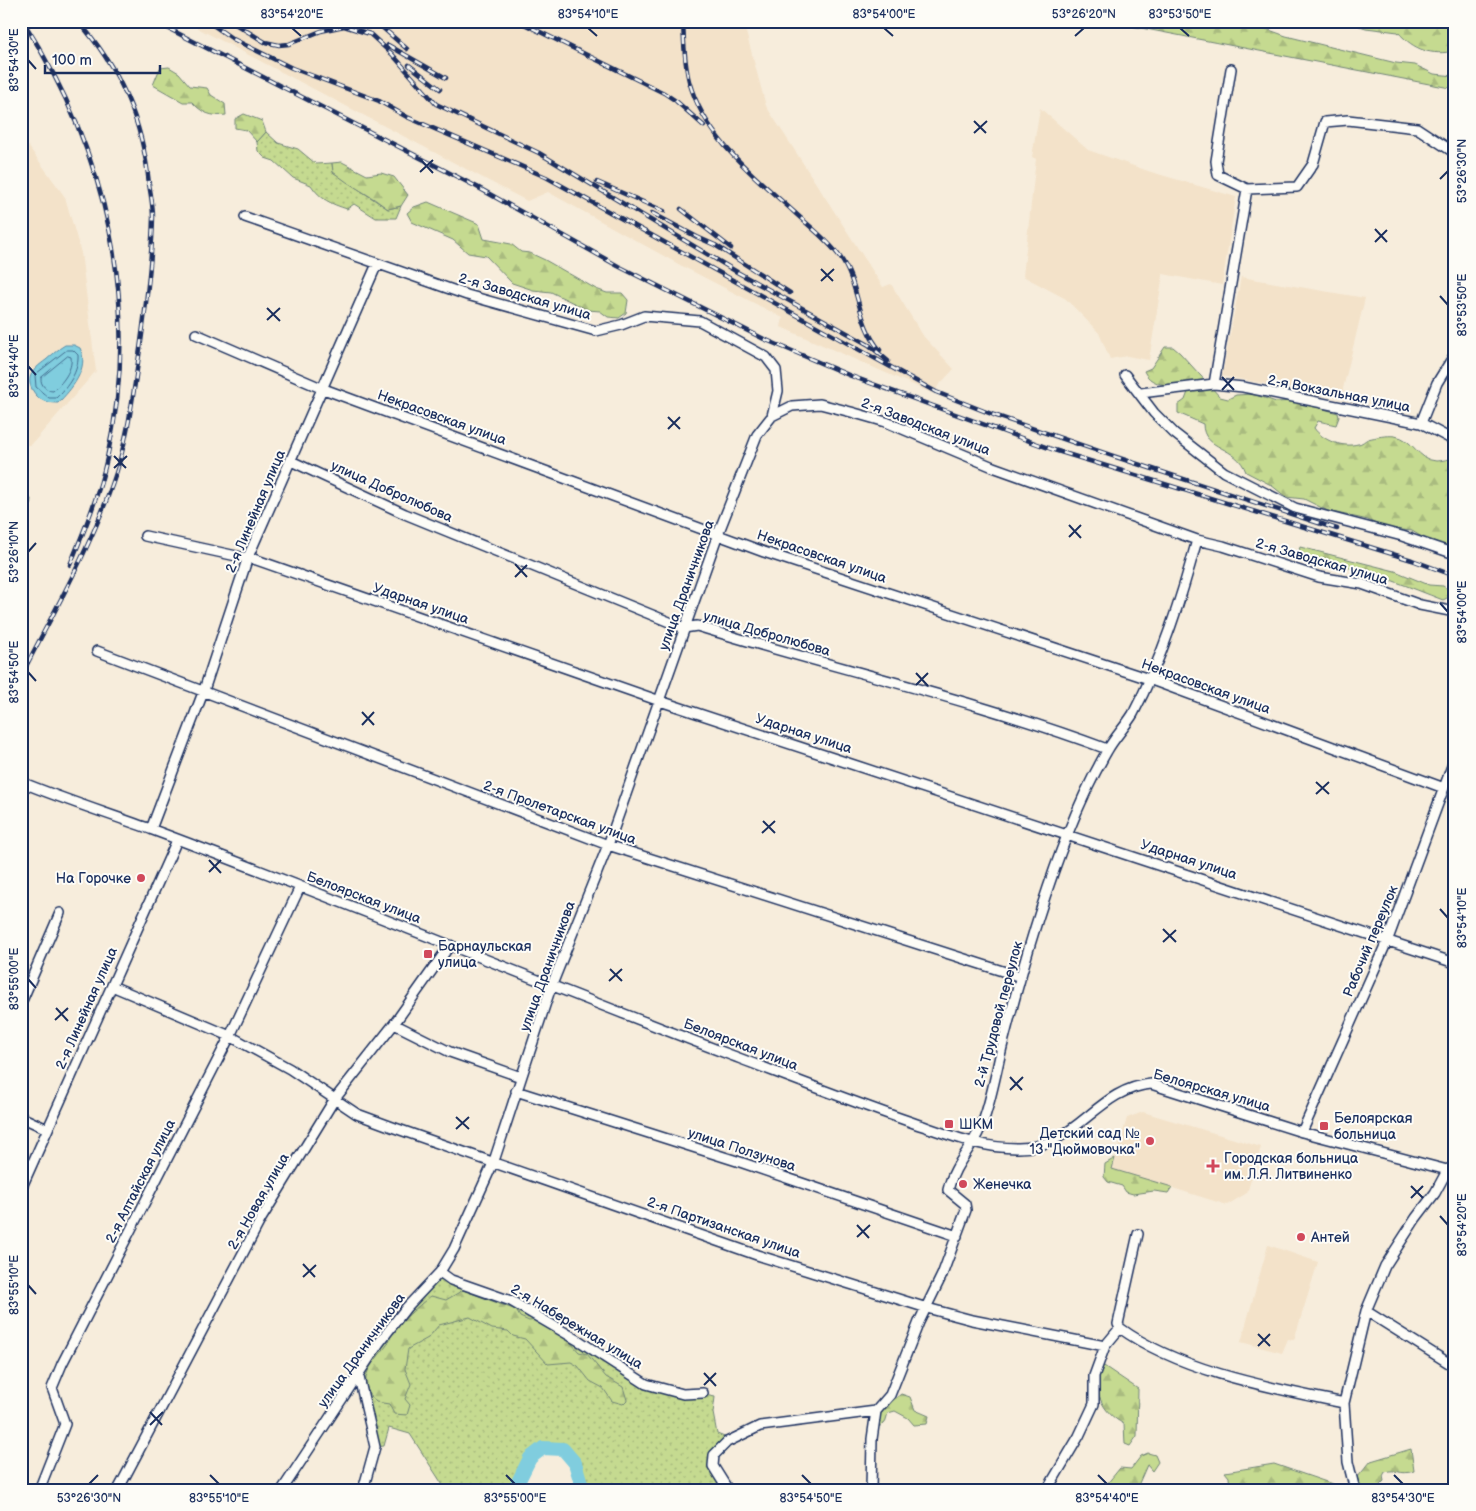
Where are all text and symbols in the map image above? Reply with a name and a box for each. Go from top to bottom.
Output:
text: 83°54'20"E [260,7,324,22]
text: 83°54'10"E [558,7,618,22]
text: 83°54'00"E [852,7,916,22]
text: 53°26'20"N [1052,7,1116,22]
text: 83°53'50"E [1149,7,1212,22]
text: 83°54'30"E [7,28,22,92]
scale bar [45,42,160,74]
text: 100 m [52,51,92,70]
text: 53°26'30"N [1455,139,1470,203]
street label: 2-я Заводская улица [457,269,594,324]
text: 83°53'50"E [1455,273,1470,336]
text: 83°54'40"E [7,334,22,398]
street label: 2-я Вокзальная улица [1266,371,1412,416]
street label: Некрасовская улица [375,386,509,449]
street label: 2-я Заводская улица [859,394,993,459]
street label: 2-я Линейная улица [222,447,289,575]
street label: улица Добролюбова [328,457,456,526]
street label: улица Драничникова [655,517,718,653]
text: 53°26'10"N [7,521,22,583]
street label: Некрасовская улица [755,526,890,587]
street label: 2-я Заводская улица [1254,534,1391,589]
street label: Ударная улица [371,579,472,628]
text: 83°54'00"E [1455,580,1470,644]
street label: улица Добролюбова [701,607,833,660]
text: 83°54'50"E [7,640,22,703]
street label: Некрасовская улица [1139,655,1273,718]
street label: Ударная улица [754,710,855,757]
street label: 2-я Пролетарская улица [481,777,639,848]
street label: Ударная улица [1139,836,1240,883]
street label: Белоярская улица [304,868,424,927]
place label: На Горочке [56,870,131,887]
marker: На Горочке [135,872,147,884]
street label: Рабочий переулок [1339,882,1402,1000]
text: 83°54'10"E [1455,888,1470,948]
street label: улица Драничникова [516,898,579,1034]
place label: Барнаульская улица [438,938,532,971]
street label: 2-й Трудовой переулок [971,939,1026,1089]
street label: 2-я Линейная улица [52,944,121,1072]
text: 83°55'00"E [7,948,22,1010]
marker: Барнаульская улица [422,948,434,960]
street label: Белоярская улица [681,1015,801,1074]
street label: Белоярская улица [1151,1066,1273,1116]
place label: Белоярская больница [1334,1110,1413,1143]
street label: 2-я Алтайская улица [102,1116,179,1246]
place label: ШКМ [959,1116,993,1133]
marker: ШКМ [943,1118,955,1130]
marker: Белоярская больница [1318,1120,1330,1132]
street label: улица Ползунова [686,1124,798,1175]
place label: Детский сад № 13 "Дюймовочка" [1030,1125,1140,1158]
marker: Детский сад № 13 "Дюймовочка" [1144,1135,1156,1147]
street label: 2-я Новая улица [224,1149,293,1252]
place label: Городская больница им. Л.Я. Литвиненко [1224,1150,1359,1183]
marker: Городская больница им. Л.Я. Литвиненко [1206,1159,1220,1173]
place label: Женечка [973,1176,1032,1193]
marker: Женечка [957,1178,969,1190]
street label: 2-я Партизанская улица [645,1193,803,1262]
text: 83°54'20"E [1455,1193,1470,1257]
place label: Антей [1310,1229,1350,1246]
marker: Антей [1295,1231,1307,1243]
text: 83°55'10"E [7,1255,22,1315]
street label: 2-я Набережная улица [508,1280,646,1373]
street label: улица Драничникова [314,1289,409,1411]
text: 53°26'30"N [57,1491,121,1506]
text: 83°55'10"E [189,1491,249,1506]
text: 83°55'00"E [484,1491,546,1506]
text: 83°54'50"E [780,1491,843,1506]
text: 83°54'40"E [1075,1491,1139,1506]
text: 83°54'30"E [1371,1491,1435,1506]

